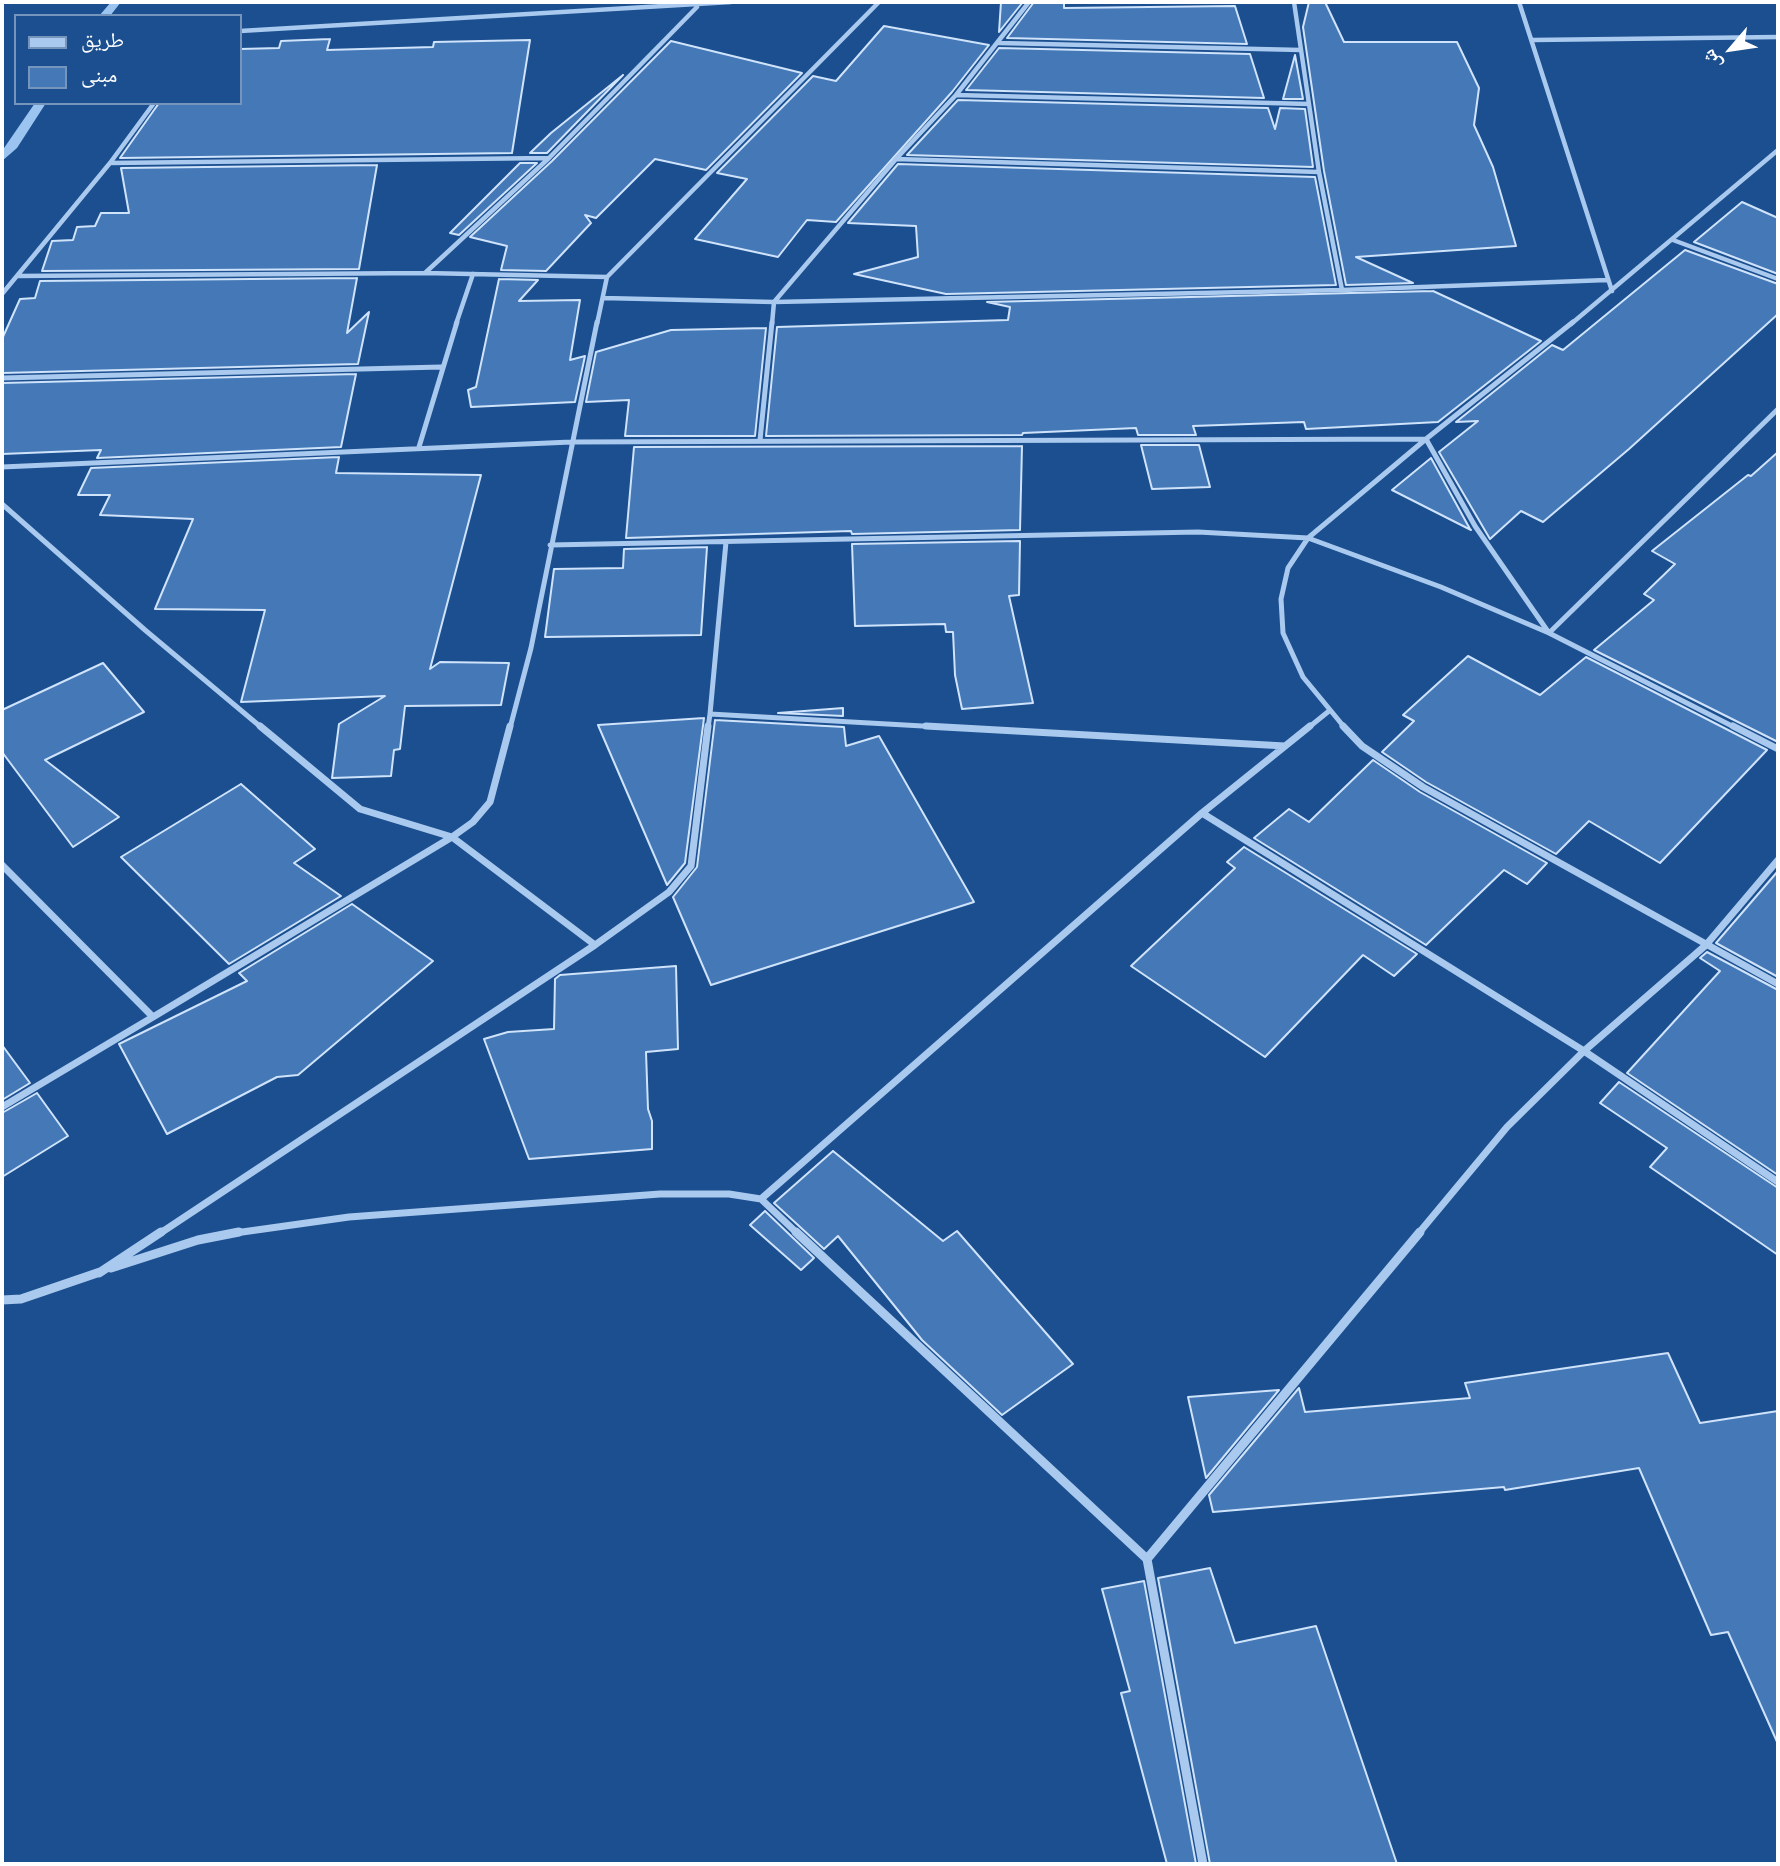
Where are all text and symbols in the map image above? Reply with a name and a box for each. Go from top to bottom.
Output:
legend [14,14,242,105]
north arrow [1696,14,1766,84]
text: طريق [81,28,124,53]
text: ش [1697,45,1727,74]
text: مبنى [81,63,117,88]

